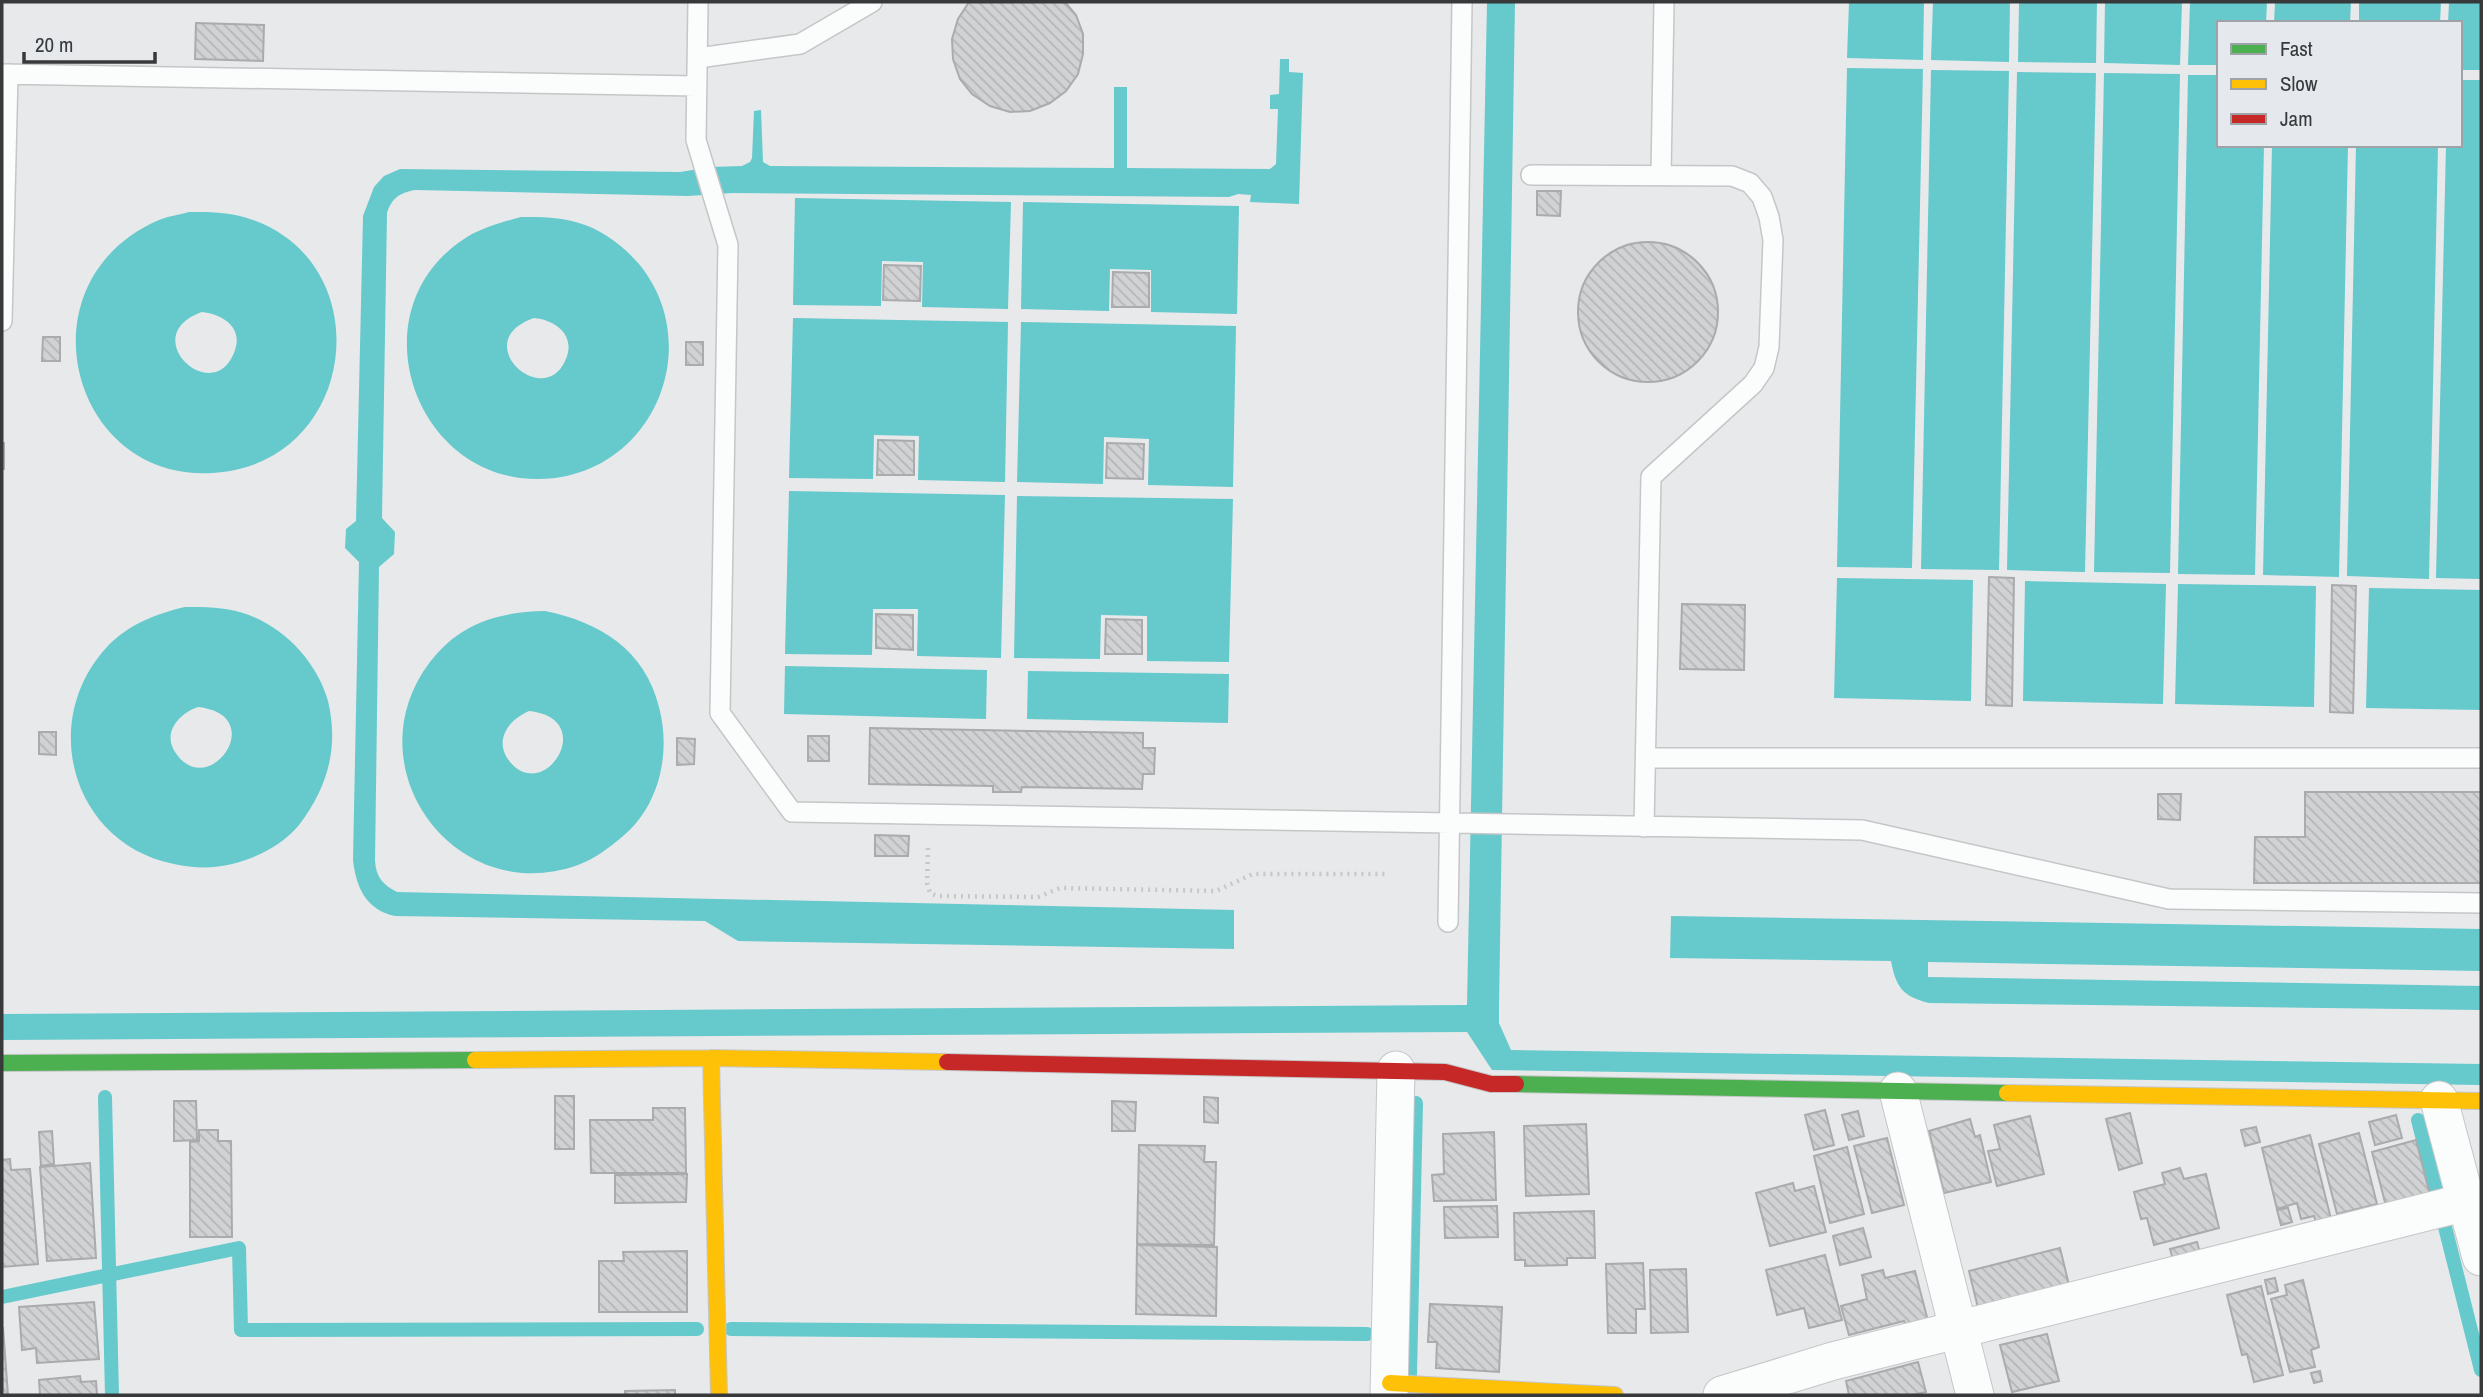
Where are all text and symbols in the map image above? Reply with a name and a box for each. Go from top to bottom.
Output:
scale bar [24,21,156,65]
legend [2217,21,2462,147]
text: 20 m [35,30,73,59]
text: Fast [2280,34,2313,63]
text: Slow [2280,69,2318,98]
text: Jam [2280,104,2313,133]

